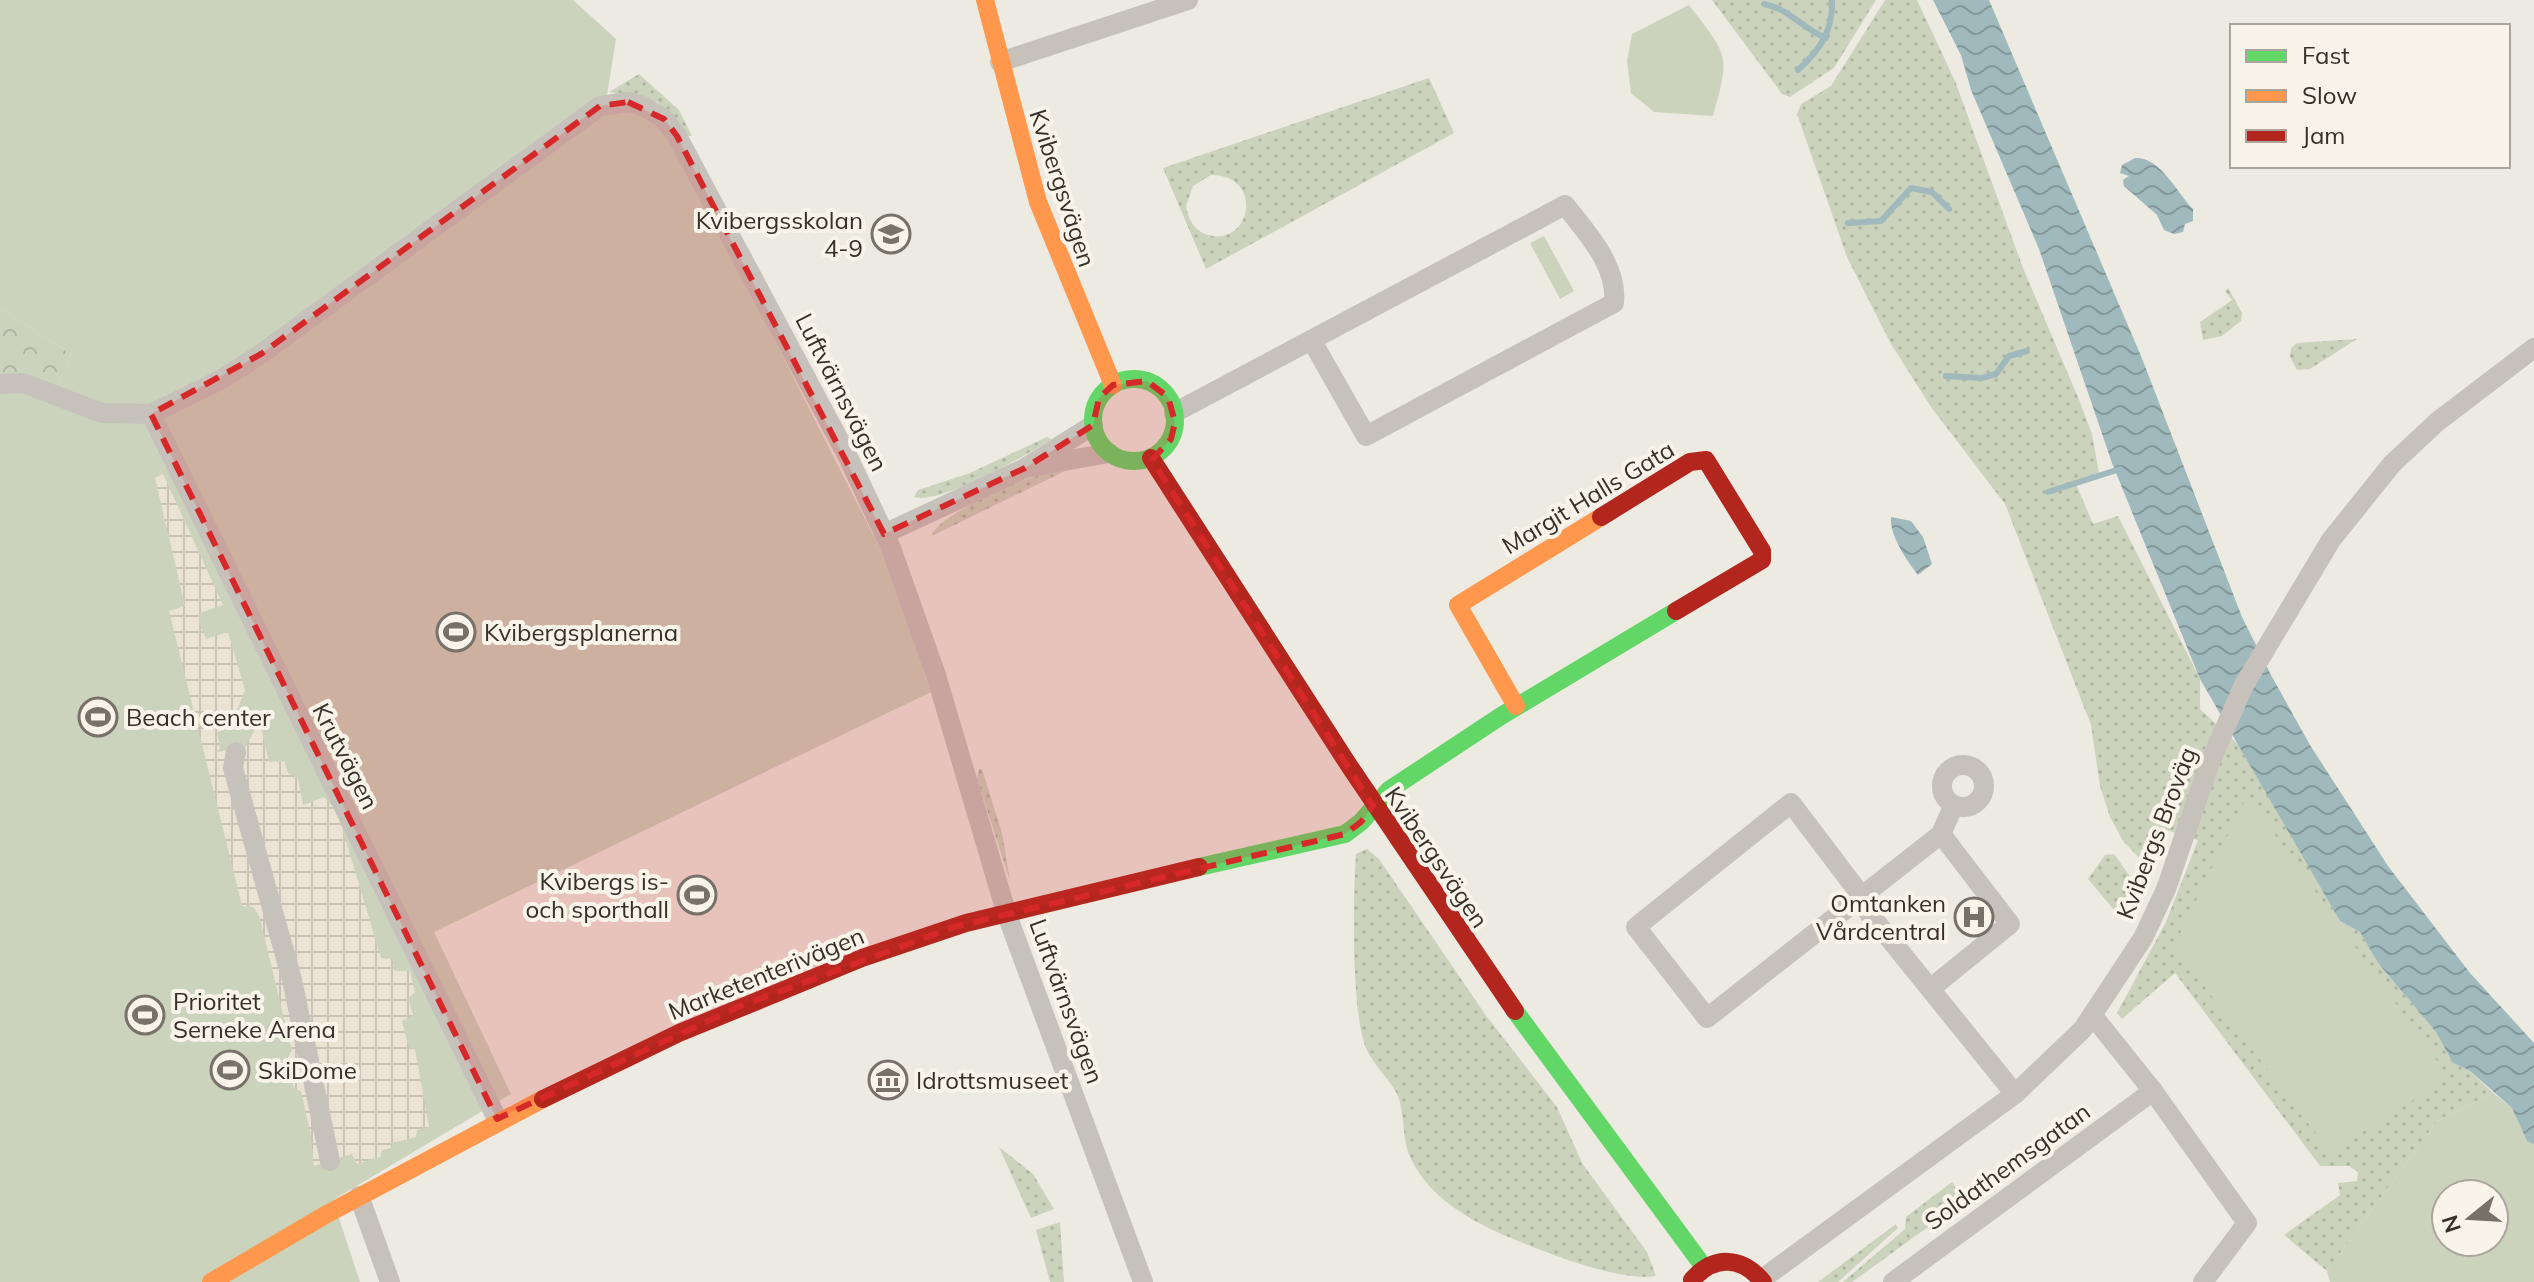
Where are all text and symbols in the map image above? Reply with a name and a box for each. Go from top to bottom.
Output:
legend [2230,24,2510,168]
text: Fast [2302,40,2350,70]
text: Slow [2302,80,2357,110]
street label: Kvibergsvägen [1023,105,1103,271]
text: Jam [2302,120,2345,150]
place label: Kvibergsskolan 4-9 [696,205,863,263]
school or university icon: Kvibergsskolan 4-9 [870,213,912,255]
street label: Luftvärnsvägen [789,308,895,476]
street label: Margit Halls Gata [1496,434,1680,560]
sports icon: Kvibergsplanerna [435,611,477,653]
place label: Kvibergsplanerna [484,617,678,647]
sports icon: Beach center [77,696,119,738]
street label: Krutvägen [307,698,385,814]
place label: Beach center [126,702,271,732]
street label: Kvibergs Broväg [2109,743,2203,923]
street label: Kvibergsvägen [1379,781,1495,933]
place label: Kvibergs is- och sporthall [525,866,669,924]
sports icon: Kvibergs is- och sporthall [676,874,718,916]
place label: Omtanken Vårdcentral [1816,888,1946,946]
hospital icon: Omtanken Vårdcentral [1953,896,1995,938]
street label: Luftvärnsvägen [1023,915,1111,1087]
street label: Marketenterivägen [664,920,868,1026]
place label: Prioritet Serneke Arena [173,986,336,1044]
sports icon: Prioritet Serneke Arena [124,994,166,1036]
sports icon: SkiDome [209,1049,251,1091]
place label: SkiDome [258,1055,357,1085]
museum icon: Idrottsmuseet [867,1059,909,1101]
place label: Idrottsmuseet [916,1065,1068,1095]
street label: Soldathemsgatan [1918,1096,2096,1236]
north arrow [2430,1178,2510,1258]
text: N [2435,1212,2467,1236]

